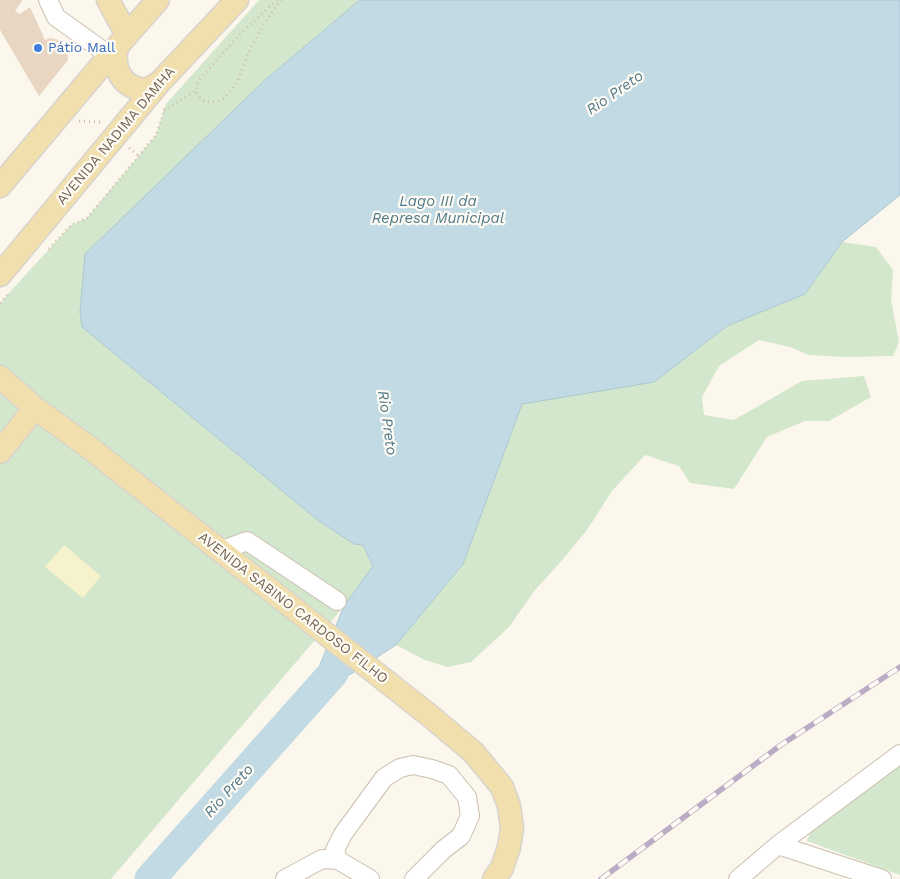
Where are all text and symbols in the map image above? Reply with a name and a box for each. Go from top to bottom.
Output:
place label: Pátio Mall [48,40,115,56]
marker: Pátio Mall [32,42,44,54]
street label: AVENIDA NADIMA DAMHA [53,64,179,208]
water label: Rio Preto [583,67,647,119]
water label: Lago III da Represa Municipal [372,193,504,228]
water label: Rio Preto [374,389,400,457]
street label: AVENIDA SABINO CARDOSO FILHO [195,529,391,687]
water label: Rio Preto [200,761,258,821]

